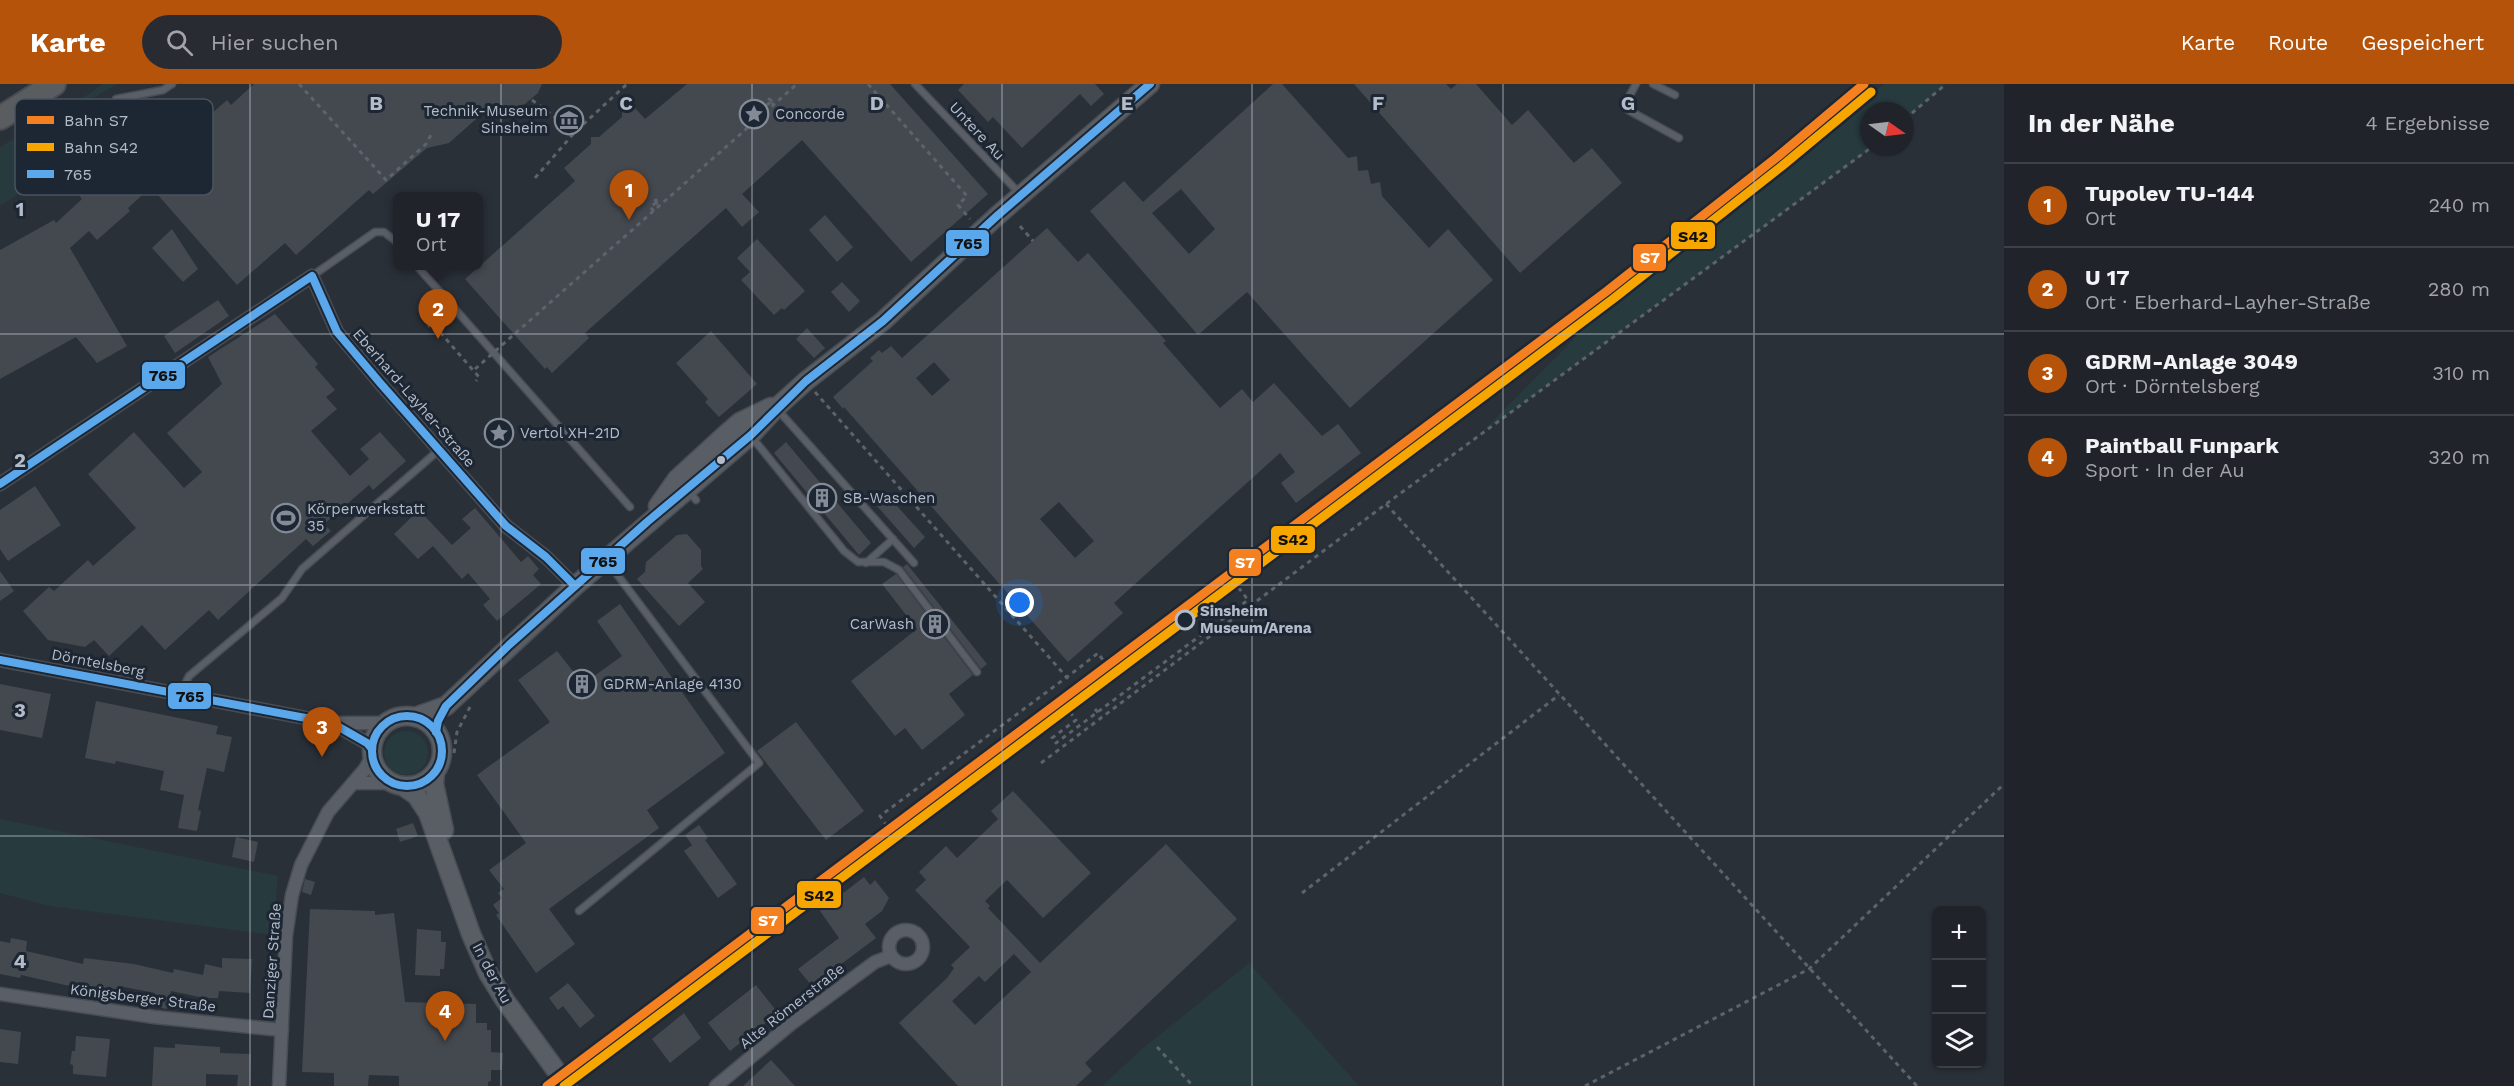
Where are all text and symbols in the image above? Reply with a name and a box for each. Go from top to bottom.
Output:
search box [142,15,562,69]
text: Karte [30,26,106,59]
icon: search [163,26,196,59]
text: Hier suchen [211,30,339,55]
text: Karte [2181,30,2235,55]
text: Route [2268,30,2328,55]
text: Gespeichert [2361,30,2484,55]
text: B [369,91,383,115]
text: C [619,91,633,115]
text: D [870,91,884,115]
text: E [1121,91,1133,115]
text: F [1372,91,1384,115]
text: G [1621,91,1635,115]
place icon: Concorde [738,98,770,130]
street label: Untere Au [946,98,1008,164]
legend [15,99,213,195]
place label: Technik-Museum Sinsheim [424,102,548,137]
north arrow [1860,102,1914,156]
museum icon: Technik-Museum Sinsheim [553,104,585,136]
place label: Concorde [775,105,845,123]
text: In der Nähe [2028,108,2175,138]
text: Bahn S7 [64,111,128,130]
text: 4 Ergebnisse [2366,111,2490,135]
text: Bahn S42 [64,138,138,157]
text: 765 [64,165,92,184]
pin: 1 [610,170,648,220]
text: Tupolev TU-144 [2085,181,2255,206]
popup [393,192,483,270]
text: 1 [2043,193,2052,217]
text: 240 m [2428,193,2490,217]
text: 1 [16,197,24,221]
text: Ort [2085,206,2116,230]
text: U 17 [416,207,460,232]
line badge: S42 [1670,221,1716,250]
text: S42 [1678,227,1708,246]
line badge: 765 [945,229,990,257]
text: Ort [416,232,447,256]
text: 765 [954,234,982,253]
line badge: S7 [1632,243,1667,272]
text: S7 [1640,248,1660,267]
text: U 17 [2085,265,2130,290]
text: 2 [2042,277,2053,301]
text: 280 m [2428,277,2490,301]
pin: 2 [418,290,458,339]
text: Ort · Eberhard-Layher-Straße [2085,290,2371,314]
street label: Eberhard-Layher-Straße [349,325,479,471]
text: GDRM-Anlage 3049 [2085,349,2298,374]
line badge: 765 [141,361,186,390]
text: 3 [2042,361,2053,385]
text: 310 m [2432,361,2490,385]
text: 765 [149,366,177,385]
text: Ort · Dörntelsberg [2085,374,2260,398]
place icon: Vertol XH-21D [483,417,515,449]
place label: Vertol XH-21D [520,424,620,442]
text: Paintball Funpark [2085,433,2279,458]
text: 4 [2041,445,2054,469]
text: 320 m [2428,445,2490,469]
text: 2 [14,448,26,472]
unlabelled marker [715,454,727,466]
text: Sport · In der Au [2085,458,2245,482]
building icon: SB-Waschen [806,482,838,514]
place label: SB-Waschen [843,489,935,507]
place label: Körperwerkstatt 35 [307,500,426,535]
sports icon: Körperwerkstatt 35 [270,502,302,534]
line badge: S42 [1270,525,1316,554]
text: S42 [1278,530,1308,549]
line badge: 765 [580,547,626,575]
line badge: S7 [1228,548,1262,577]
text: 765 [589,552,617,571]
text: S7 [1235,553,1255,572]
your location [1005,588,1034,617]
place label: Sinsheim Museum/Arena [1200,602,1312,637]
building icon: CarWash [919,608,951,640]
marker: Sinsheim Museum/Arena [1175,610,1195,630]
place label: CarWash [850,615,914,633]
street label: Dörntelsberg [50,645,146,681]
building icon: GDRM-Anlage 4130 [566,668,598,700]
place label: GDRM-Anlage 4130 [603,675,742,693]
line badge: 765 [167,682,212,710]
text: 765 [176,687,204,706]
text: 3 [14,698,26,722]
pin: 3 [302,708,342,757]
line badge: S42 [796,880,842,909]
text: S42 [804,886,834,905]
street label: Danziger Straße [259,902,285,1020]
line badge: S7 [750,906,785,935]
map controls [1932,906,1986,1068]
button: + [1932,906,1986,960]
text: S7 [758,911,778,930]
street label: In der Au [469,940,515,1006]
text: 4 [14,949,27,973]
street label: Alte Römerstraße [736,959,848,1053]
button: − [1932,960,1986,1014]
street label: Königsberger Straße [69,980,217,1016]
pin: 4 [426,992,464,1041]
button: layers [1932,1014,1986,1068]

